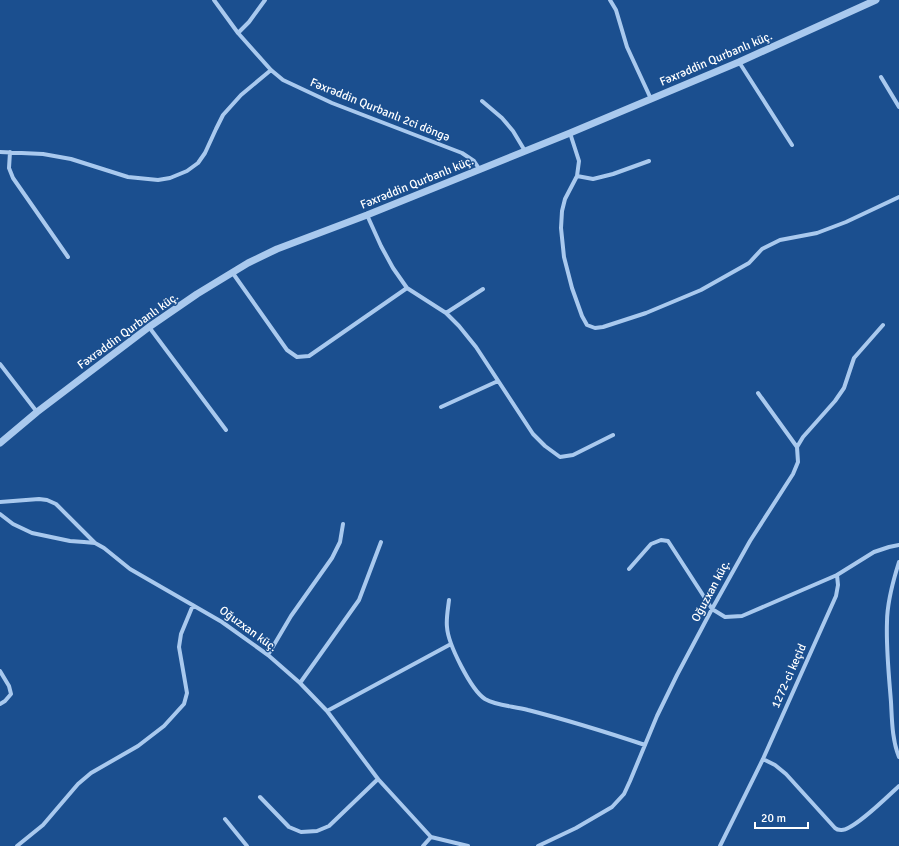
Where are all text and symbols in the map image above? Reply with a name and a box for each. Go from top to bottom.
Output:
street label: Fəxrəddin Qurbanlı küç. [657,28,775,90]
street label: Fəxrəddin Qurbanlı 2ci döngə [308,75,452,145]
street label: Fəxrəddin Qurbanlı küç. [358,153,476,213]
street label: Fəxrəddin Qurbanlı küç. [75,289,181,373]
street label: Oğuzxan küç. [688,557,734,625]
street label: Oğuzxan küç. [216,603,280,655]
street label: 1272-ci keçid [768,641,810,711]
scale bar [755,804,808,830]
text: 20 m [761,811,786,826]

